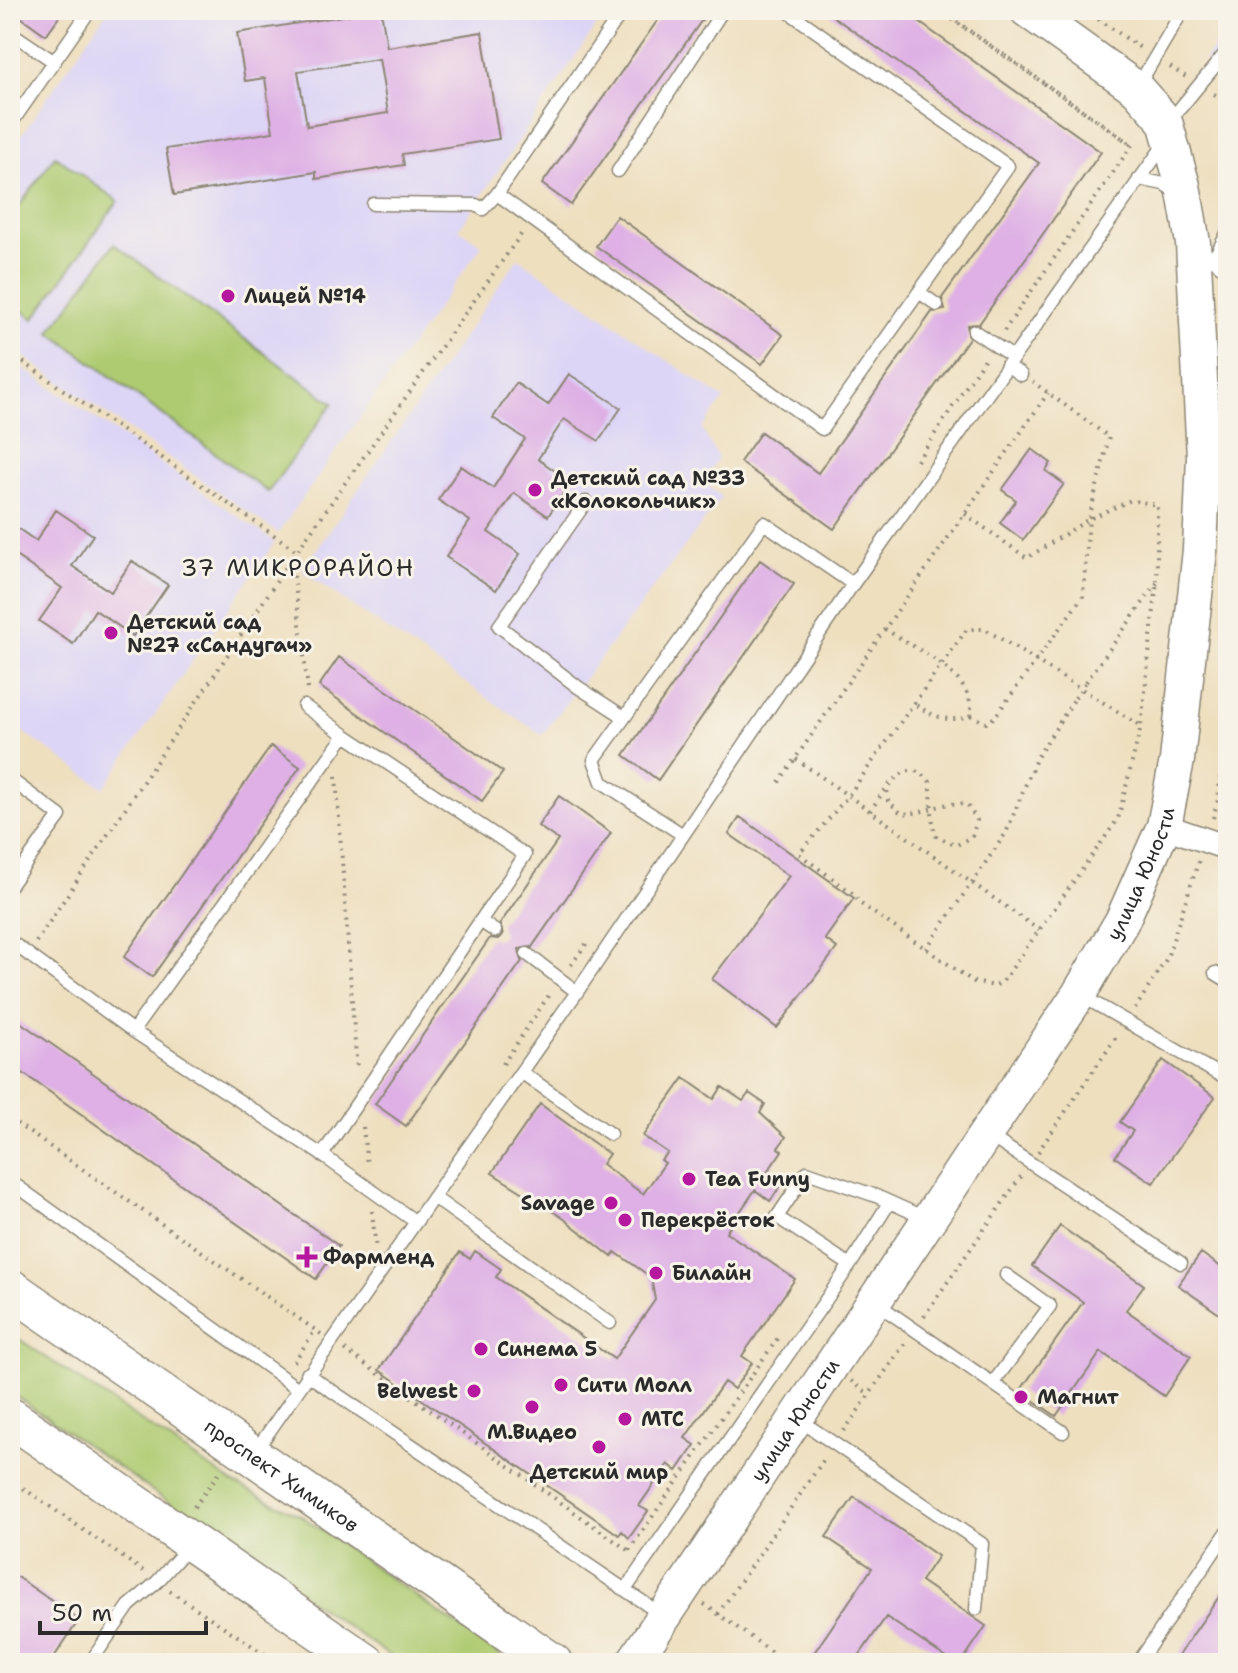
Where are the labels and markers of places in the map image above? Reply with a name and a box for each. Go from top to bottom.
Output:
place label: Лицей №14 [244,283,366,309]
marker: Лицей №14 [219,287,237,305]
place label: Детский сад №33 «Колокольчик» [551,465,745,514]
marker: Детский сад №33 «Колокольчик» [526,481,544,499]
place label: Детский сад №27 «Сандугач» [127,609,312,658]
marker: Детский сад №27 «Сандугач» [102,624,120,642]
place label: Tea Funny [705,1166,810,1192]
marker: Tea Funny [680,1170,698,1188]
place label: Savage [521,1190,595,1216]
marker: Savage [602,1194,620,1212]
place label: Перекрёсток [641,1207,775,1233]
marker: Перекрёсток [616,1211,634,1229]
place label: Фармленд [323,1244,434,1270]
marker: Фармленд [298,1248,316,1266]
place label: Билайн [672,1260,751,1286]
marker: Билайн [647,1264,665,1282]
place label: Синема 5 [497,1336,597,1362]
marker: Синема 5 [472,1340,490,1358]
place label: Сити Молл [577,1372,692,1398]
marker: Сити Молл [552,1376,570,1394]
place label: Belwest [377,1378,458,1404]
marker: Belwest [465,1382,483,1400]
place label: Магнит [1037,1384,1119,1410]
marker: Магнит [1012,1388,1030,1406]
marker: М.Видео [523,1398,541,1416]
place label: МТС [641,1406,684,1432]
marker: МТС [616,1410,634,1428]
place label: М.Видео [487,1419,577,1445]
marker: Детский мир [590,1438,608,1456]
place label: Детский мир [530,1459,668,1485]

